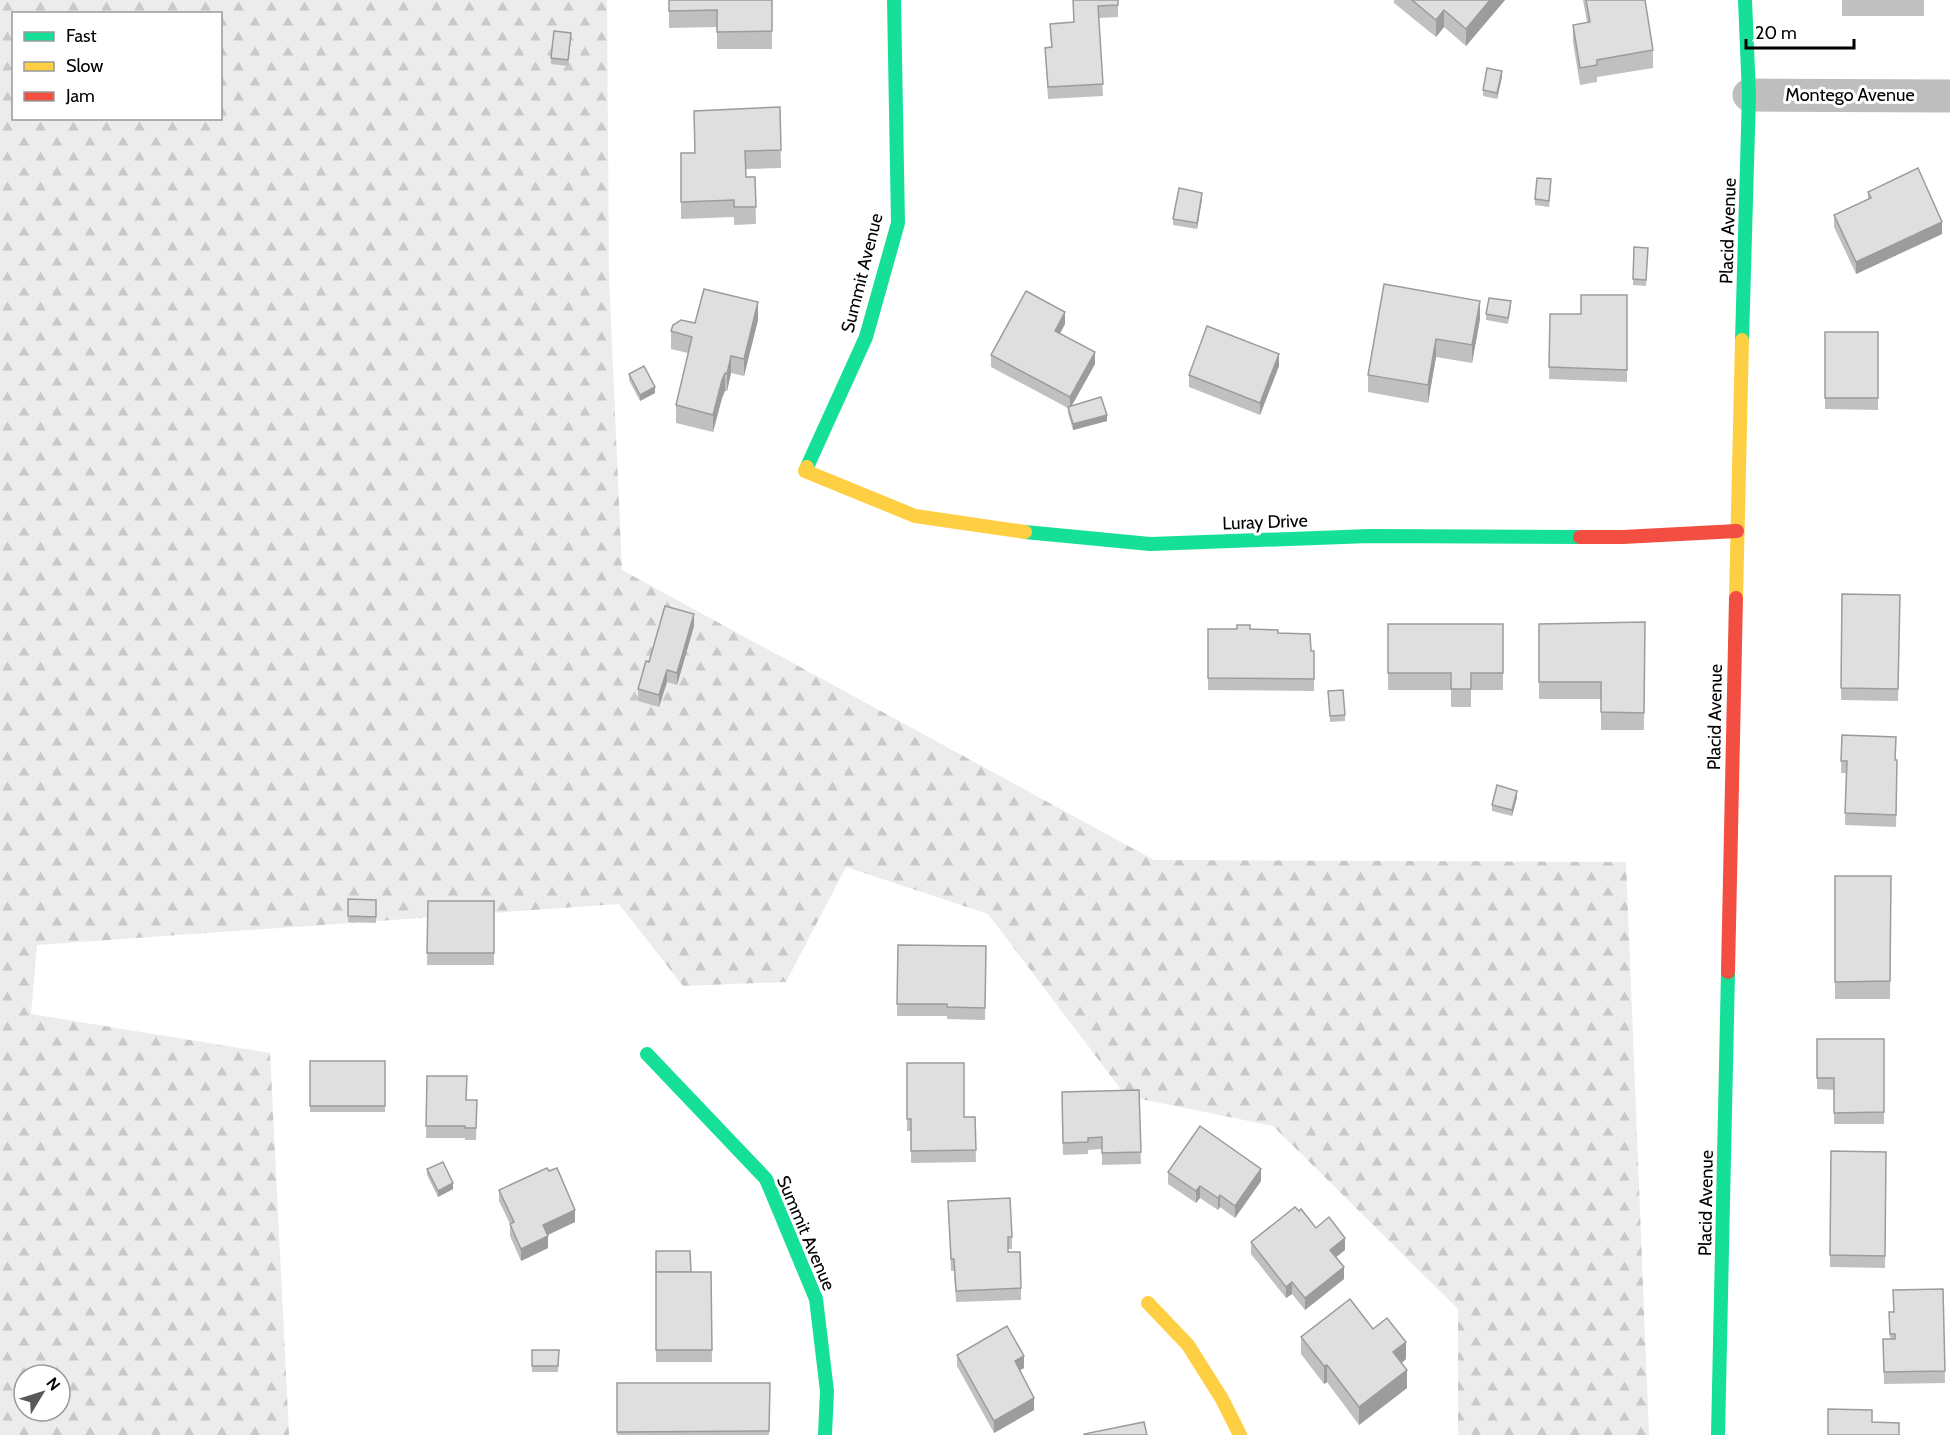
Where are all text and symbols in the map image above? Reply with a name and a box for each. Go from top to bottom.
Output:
legend [12,12,222,120]
scale bar [1746,12,1854,50]
text: 20 m [1755,22,1797,44]
text: Fast [66,25,97,47]
text: Slow [66,55,103,77]
street label: Montego Avenue [1785,84,1915,106]
text: Jam [65,85,95,107]
street label: Placid Avenue [1715,178,1741,284]
street label: Summit Avenue [837,211,887,335]
street label: Luray Drive [1222,510,1308,534]
street label: Placid Avenue [1703,664,1727,770]
street label: Placid Avenue [1694,1150,1718,1256]
street label: Summit Avenue [772,1172,840,1294]
north arrow [12,1363,72,1423]
text: N [42,1374,64,1394]

